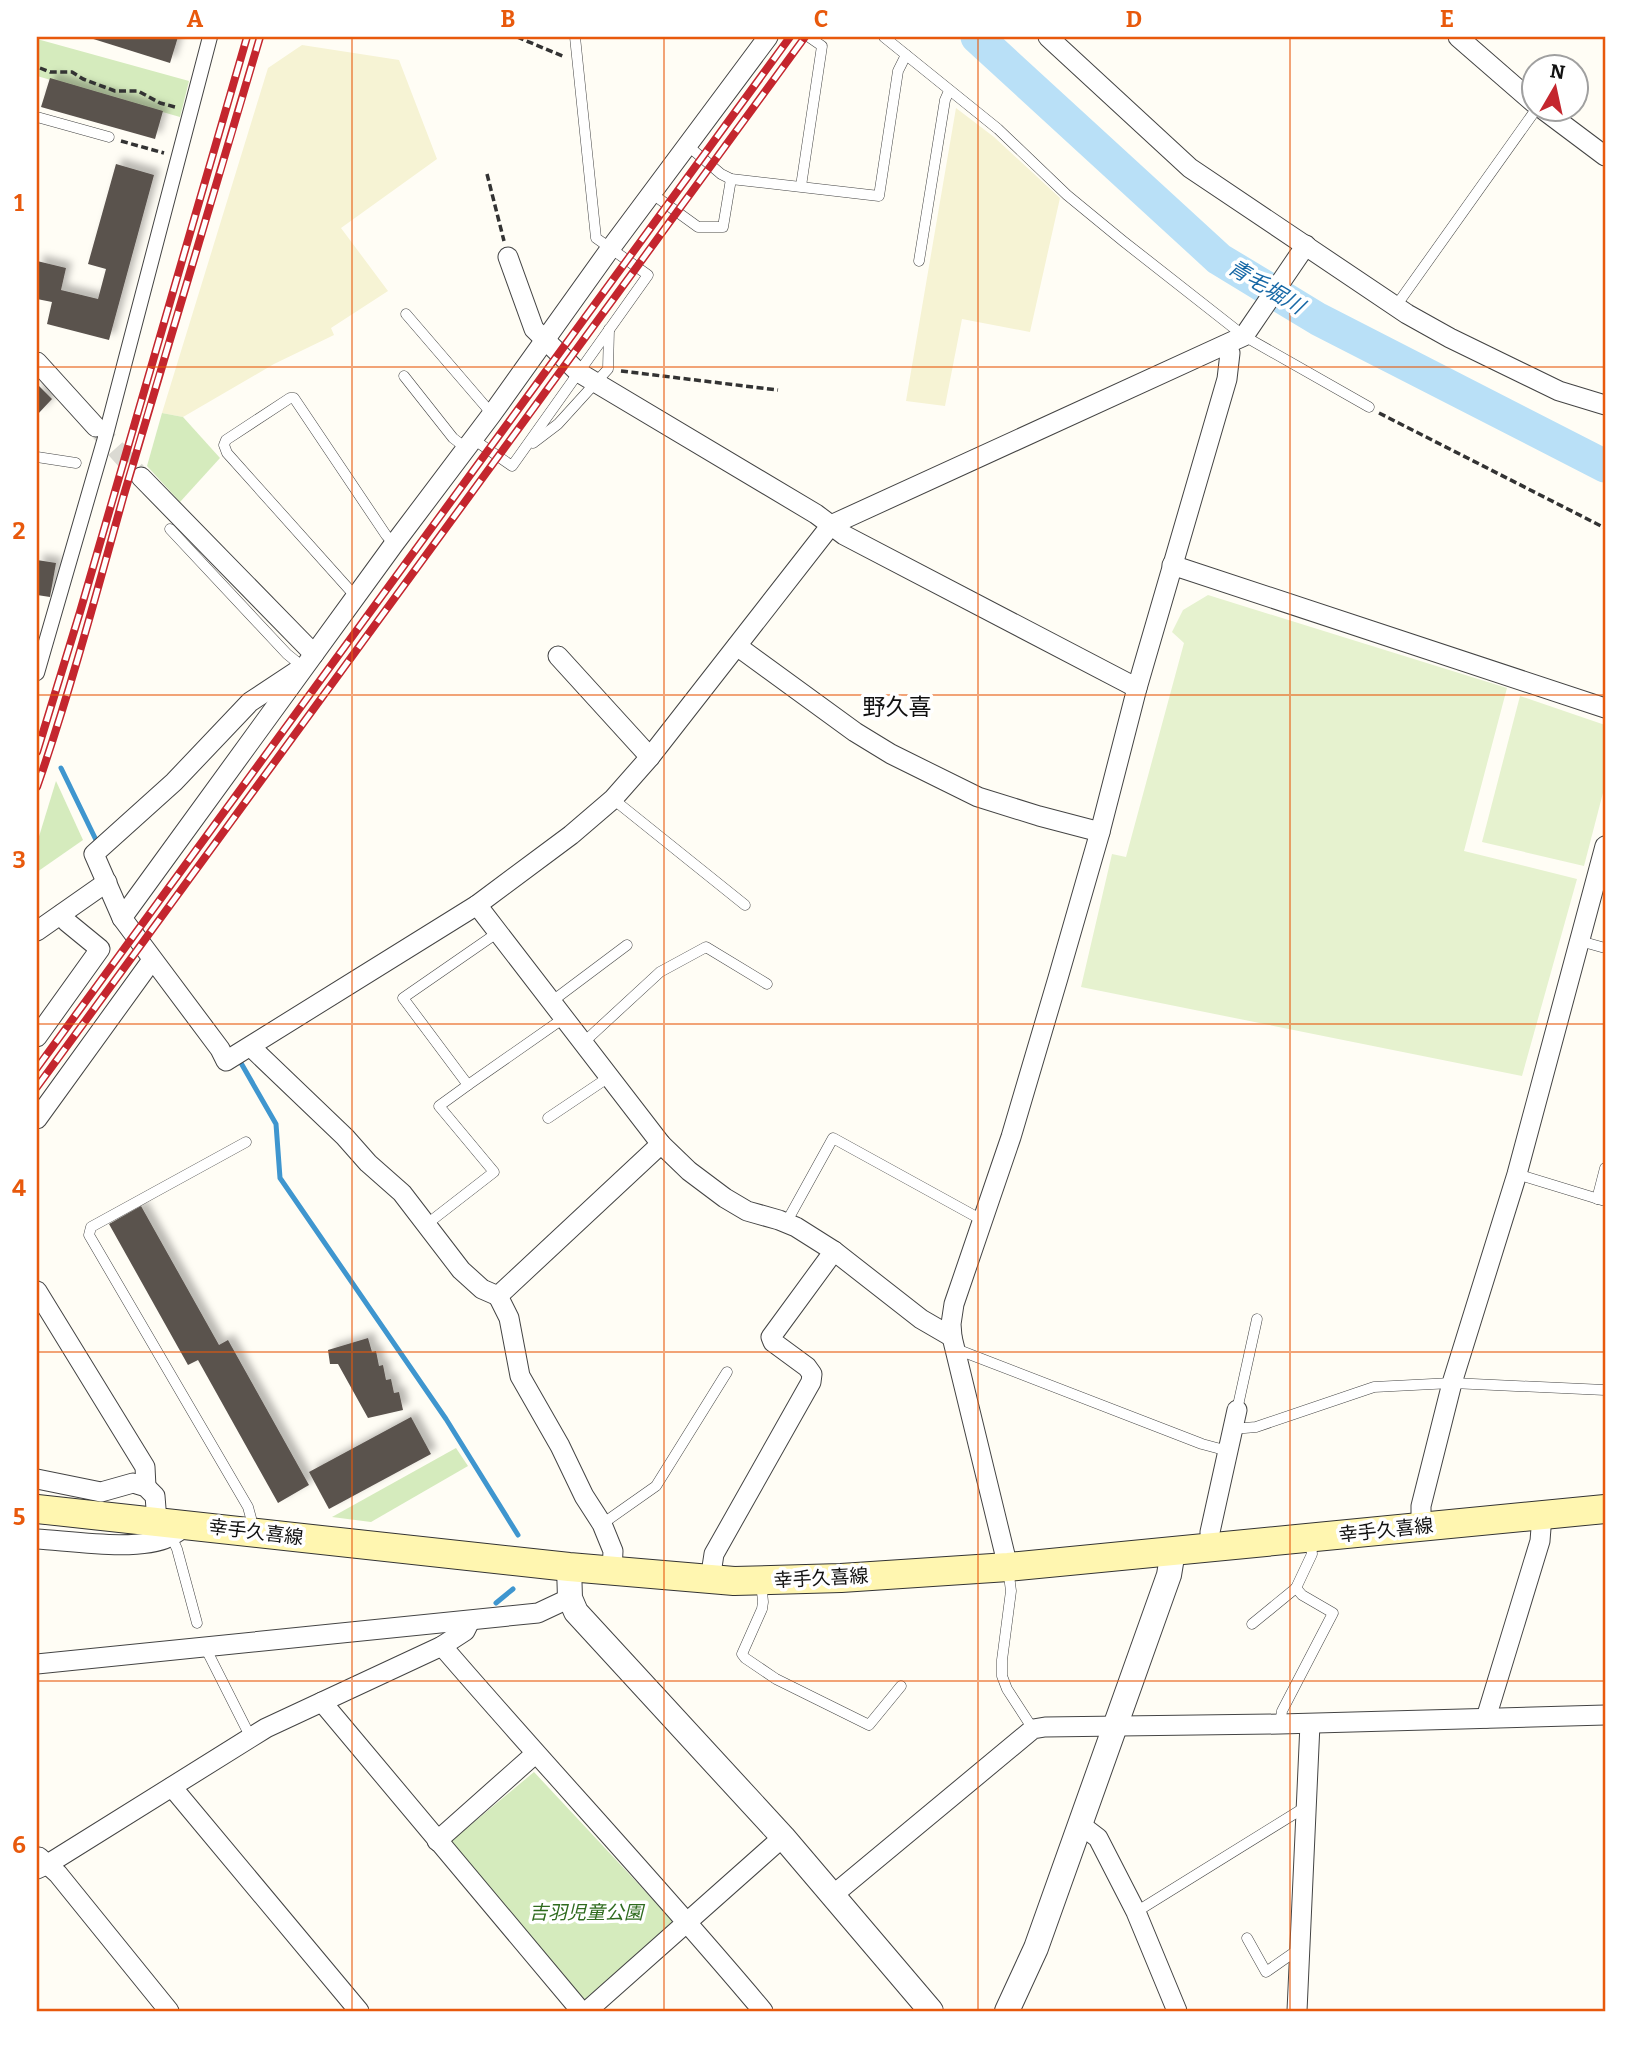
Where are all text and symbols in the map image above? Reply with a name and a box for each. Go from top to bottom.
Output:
text: A [187,5,204,33]
text: B [501,5,515,33]
text: C [814,5,828,33]
text: D [1126,5,1142,33]
text: E [1440,5,1454,33]
north arrow [1520,52,1590,122]
text: N [1549,59,1567,84]
text: 1 [14,189,24,217]
water label: 青毛堀川 [1223,254,1310,321]
text: 2 [13,517,26,545]
district label: 野久喜 [863,693,932,721]
text: 3 [12,846,26,874]
text: 4 [12,1174,26,1202]
text: 5 [13,1503,25,1531]
street label: 幸手久喜線 [1338,1514,1434,1546]
street label: 幸手久喜線 [207,1515,305,1549]
street label: 幸手久喜線 [773,1564,869,1592]
text: 6 [12,1831,26,1859]
park label: 吉羽児童公園 [529,1901,646,1924]

